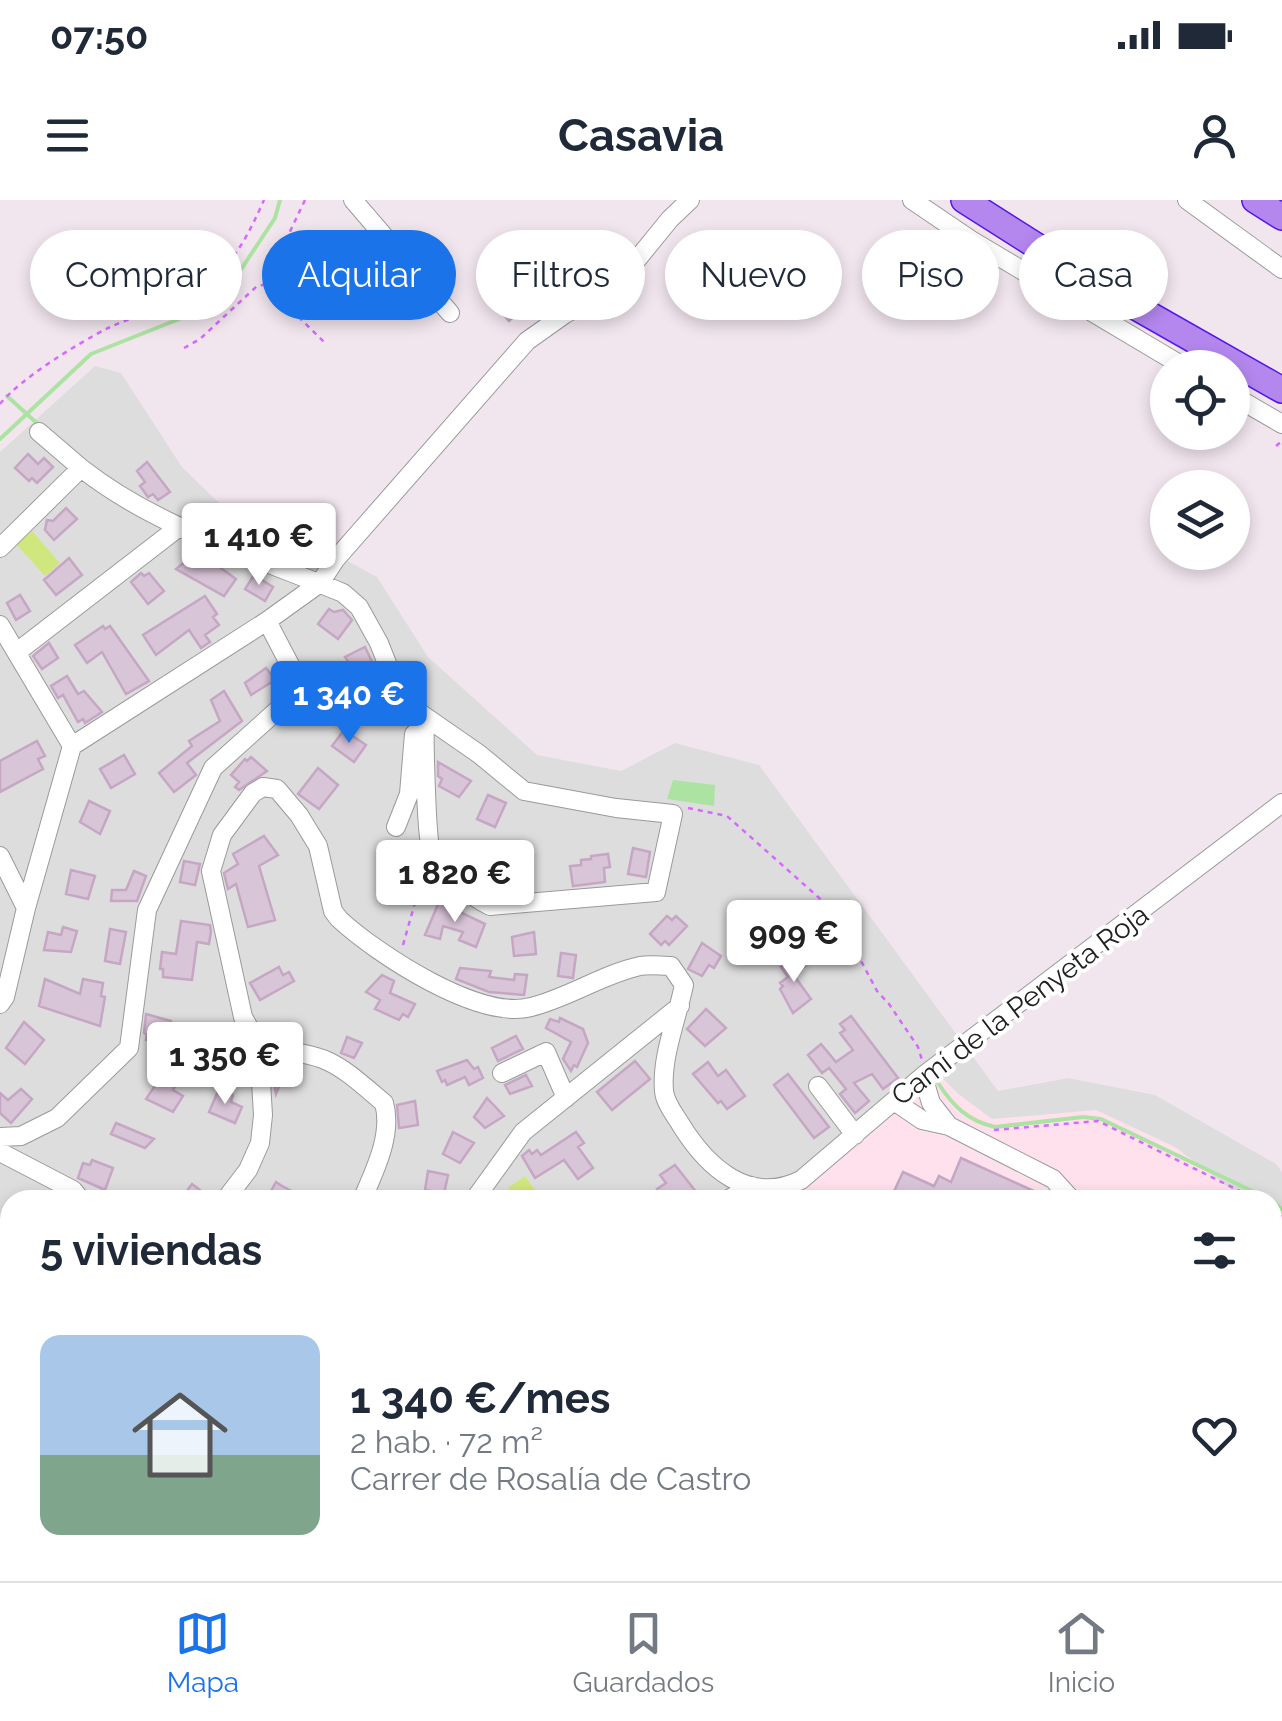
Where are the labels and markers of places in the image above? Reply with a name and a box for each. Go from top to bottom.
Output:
pin: 1 410 € [167,503,351,588]
pin: 1 340 € [257,661,441,746]
pin: 1 820 € [363,840,547,925]
pin: 909 € [724,900,864,985]
pin: 1 350 € [133,1022,317,1107]

